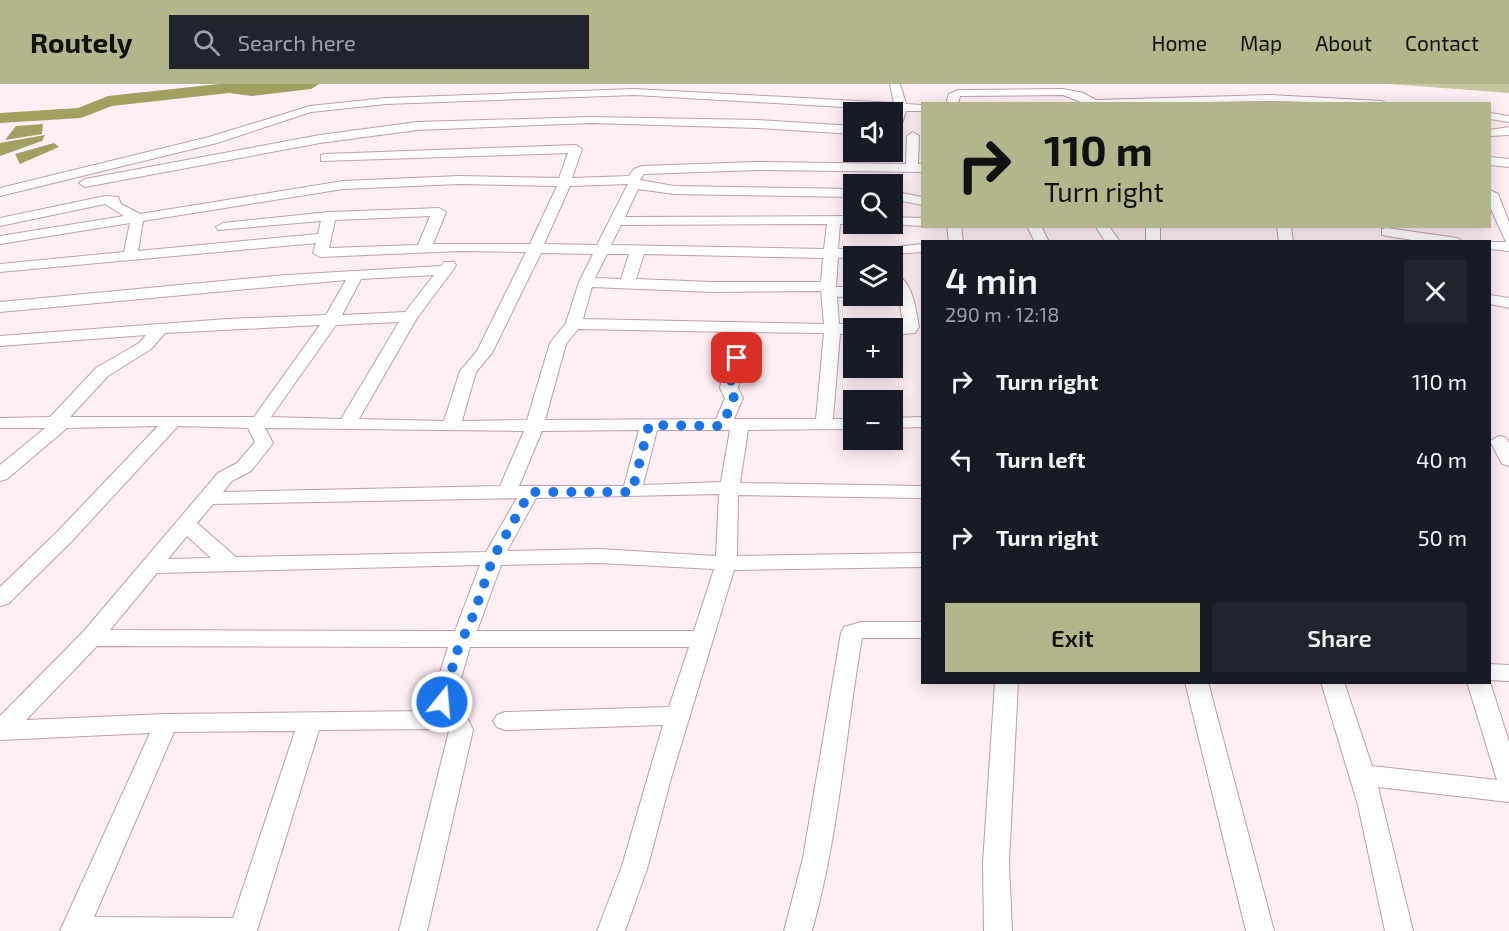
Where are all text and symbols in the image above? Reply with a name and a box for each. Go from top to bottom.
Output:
search box [169,15,589,69]
text: Routely [30,25,133,59]
icon: search [190,26,223,59]
text: Search here [238,29,356,55]
text: Home [1151,30,1207,55]
text: Map [1240,30,1282,55]
text: About [1315,30,1372,55]
text: Contact [1405,30,1479,55]
map controls [843,102,903,450]
button: sound [843,102,903,162]
text: 110 m [1044,124,1153,174]
icon: right [945,126,1023,204]
button: search [843,174,903,234]
text: Turn right [1044,175,1164,207]
button: layers [843,246,903,306]
text: 4 min [945,258,1038,301]
button: close [1404,260,1467,323]
text: 290 m · 12:18 [945,302,1059,326]
button: + [843,318,903,378]
pin [711,332,762,383]
icon: arrive [720,341,753,374]
icon: right [945,365,978,398]
text: Turn right [996,368,1098,394]
text: 110 m [1412,368,1467,394]
button: − [843,390,903,450]
icon: left [945,443,978,476]
text: Turn left [996,446,1085,472]
text: 40 m [1416,446,1467,472]
icon: right [945,521,978,554]
text: Turn right [996,524,1098,550]
text: 50 m [1418,524,1467,550]
button: Exit [945,603,1200,672]
button: Share [1212,603,1467,672]
position arrow [410,670,474,734]

